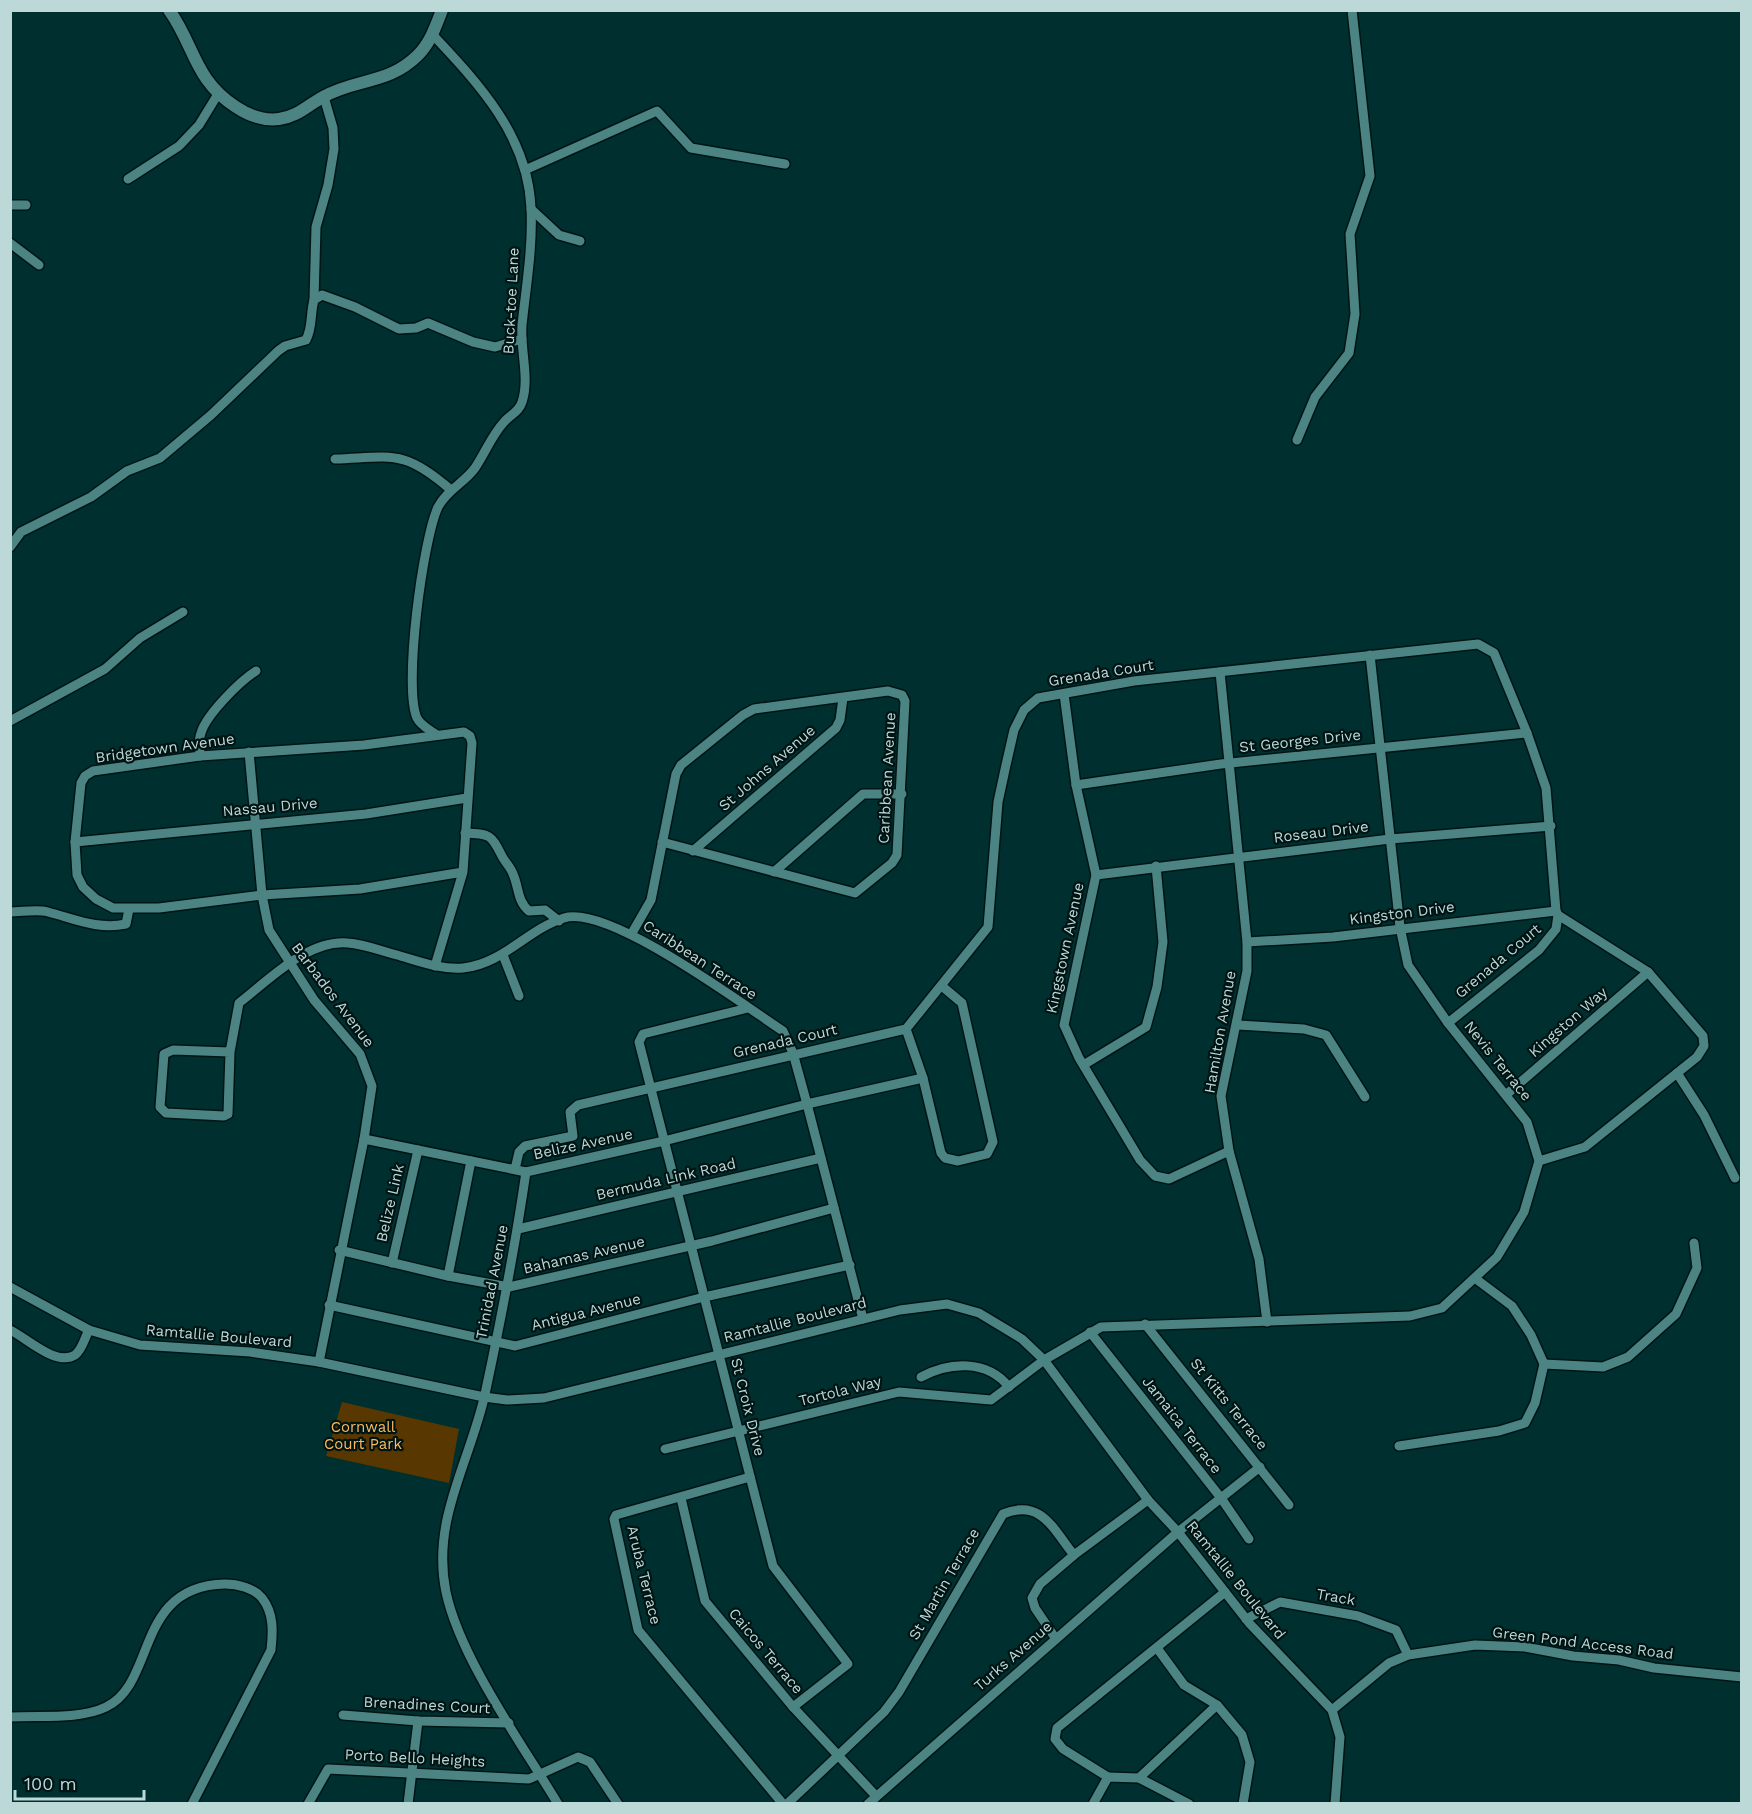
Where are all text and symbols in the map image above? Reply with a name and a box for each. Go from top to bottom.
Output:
street label: Buck-toe Lane [499,247,523,355]
street label: Grenada Court [1047,656,1156,690]
street label: Caribbean Avenue [875,712,899,844]
street label: St Johns Avenue [715,721,819,815]
street label: St Georges Drive [1238,726,1362,756]
street label: Bridgetown Avenue [94,729,236,767]
street label: Nassau Drive [222,794,318,820]
street label: Roseau Drive [1273,817,1369,847]
street label: Kingstown Avenue [1042,881,1088,1015]
street label: Kingston Drive [1348,898,1456,928]
street label: Caribbean Terrace [640,916,760,1004]
street label: Grenada Court [1451,919,1545,1002]
street label: Barbados Avenue [288,939,378,1051]
street label: Hamilton Avenue [1200,969,1240,1095]
street label: Kingston Way [1525,983,1611,1061]
street label: Nevis Terrace [1460,1017,1536,1105]
street label: Grenada Court [731,1020,840,1062]
street label: Belize Avenue [532,1125,634,1163]
street label: Bermuda Link Road [594,1154,738,1204]
street label: Belize Link [372,1162,408,1244]
street label: Trinidad Avenue [472,1223,512,1341]
street label: Bahamas Avenue [521,1232,647,1278]
street label: Antigua Avenue [529,1290,643,1334]
street label: Ramtallie Boulevard [722,1294,868,1346]
street label: Ramtallie Boulevard [145,1321,293,1351]
street label: St Kitts Terrace [1187,1355,1271,1453]
street label: St Croix Drive [727,1356,769,1458]
street label: Tortola Way [797,1372,883,1410]
street label: Jamaica Terrace [1138,1373,1226,1477]
park label: Cornwall Court Park [324,1418,402,1453]
street label: Ramtallie Boulevard [1183,1517,1289,1643]
street label: Aruba Terrace [623,1524,665,1626]
street label: St Martin Terrace [905,1525,983,1643]
street label: Track [1315,1585,1357,1609]
street label: Caicos Terrace [725,1604,807,1698]
street label: Turks Avenue [970,1617,1056,1695]
street label: Green Pond Access Road [1491,1623,1675,1663]
street label: Brenadines Court [363,1693,492,1717]
street label: Porto Bello Heights [344,1745,486,1771]
scale bar [15,1763,144,1801]
text: 100 m [24,1773,77,1794]

